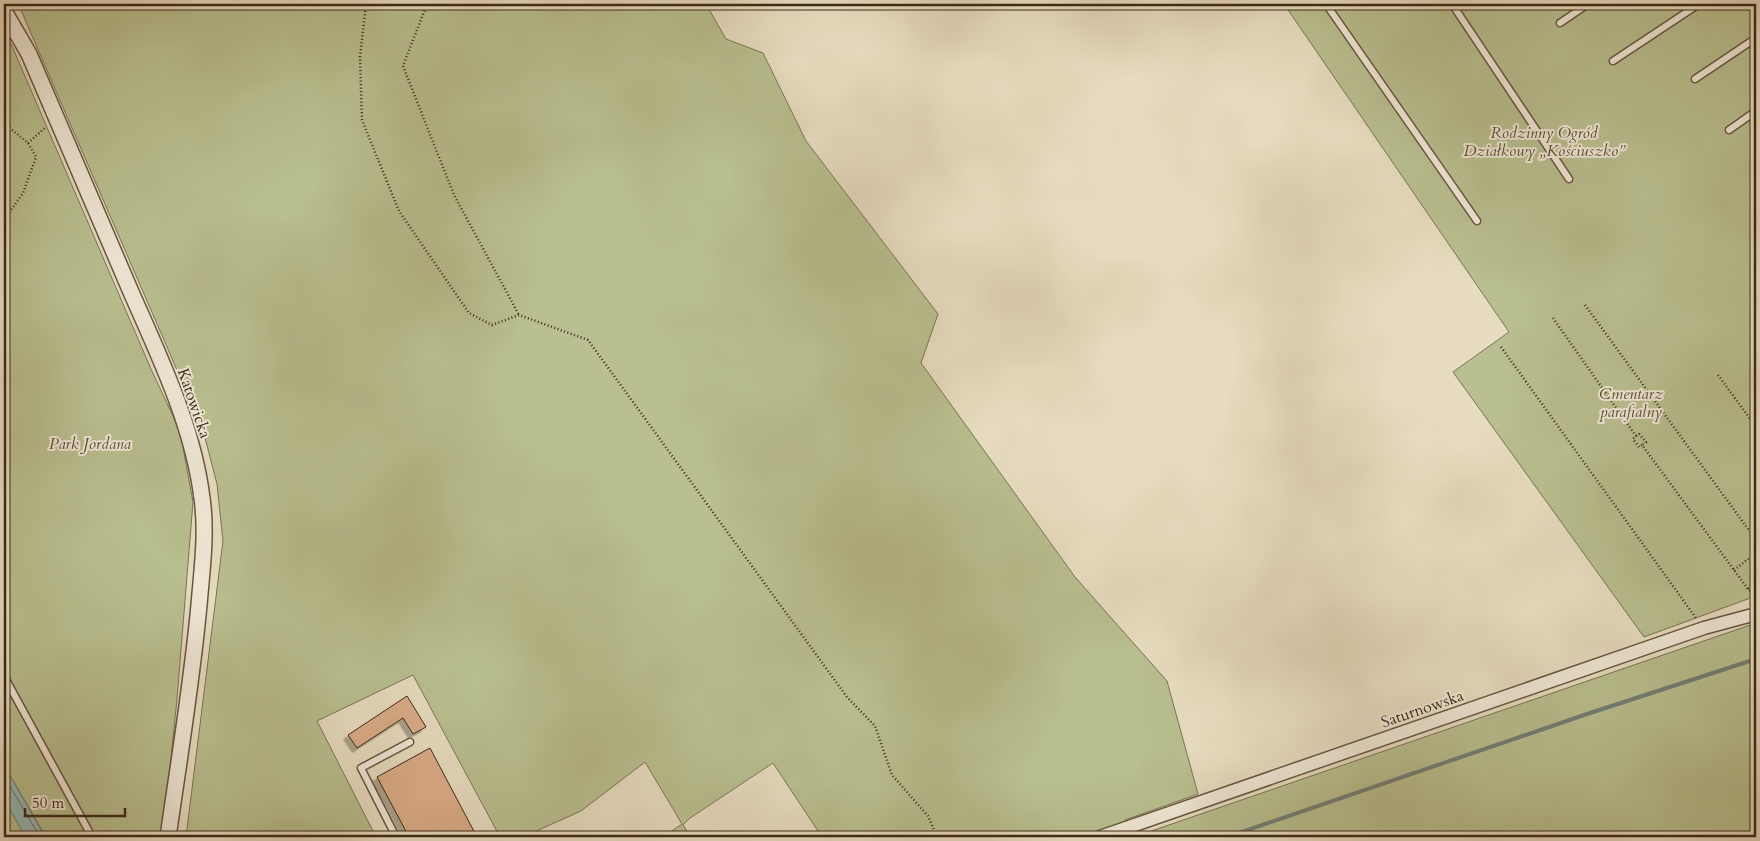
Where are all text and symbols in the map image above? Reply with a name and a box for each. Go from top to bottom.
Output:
park label: Rodzinny Ogród Działkowy „Kościuszko” [1463,122,1626,162]
street label: Katowicka [172,365,216,441]
park label: Cmentarz parafialny [1598,383,1663,423]
park label: Park Jordana [49,433,131,455]
street label: Saturnowska [1378,685,1467,733]
scale bar [25,786,125,818]
text: 50 m [32,793,64,813]

